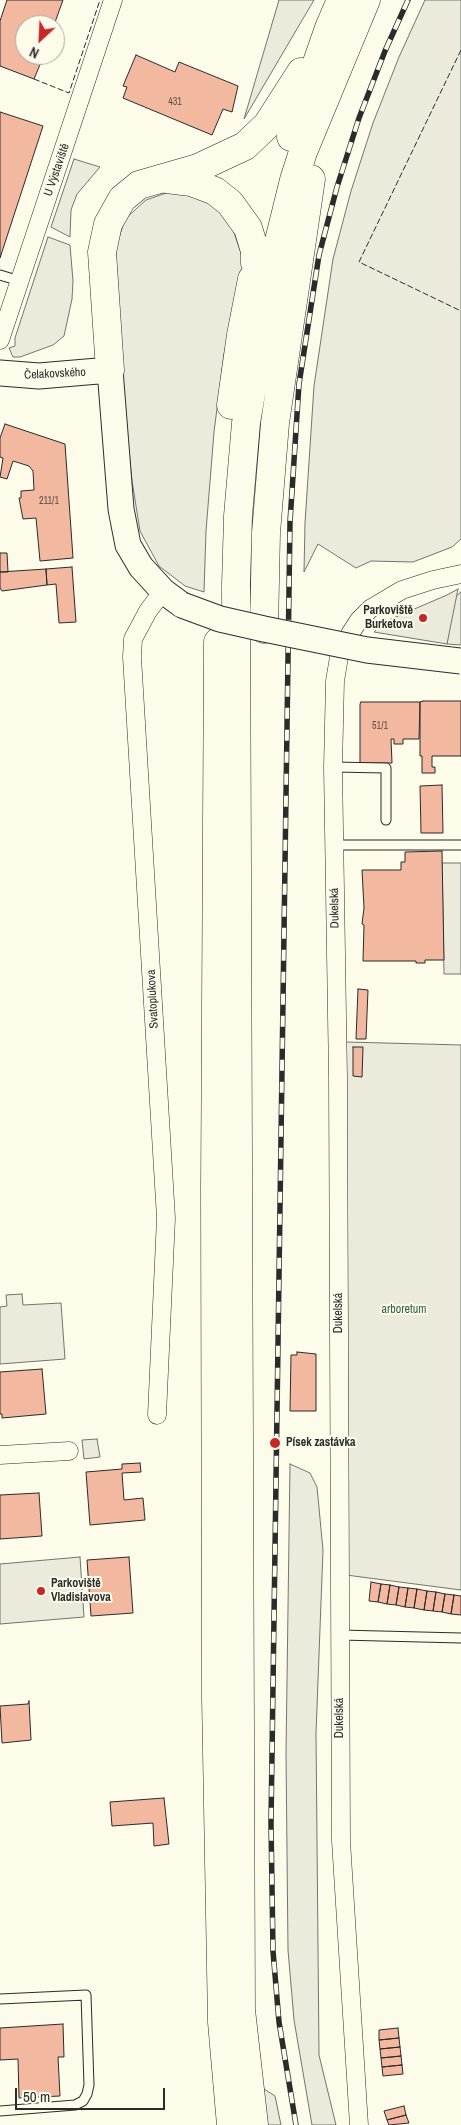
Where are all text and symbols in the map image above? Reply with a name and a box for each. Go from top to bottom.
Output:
north arrow [15,15,65,65]
text: N [27,43,42,63]
house number: 431 [168,96,182,108]
street label: U Výstaviště [41,142,73,198]
street label: Čelakovského [24,365,86,383]
house number: 211/1 [39,495,59,507]
place label: Parkoviště Burketova [363,604,413,632]
marker: Parkoviště Burketova [417,612,429,624]
house number: 51/1 [372,720,388,732]
street label: Dukelská [327,888,343,928]
street label: Svatoplukova [144,969,162,1029]
street label: Dukelská [332,1293,346,1333]
park label: arboretum [382,1303,426,1317]
marker: Písek zastávka [268,1436,282,1450]
place label: Písek zastávka [286,1436,355,1450]
place label: Parkoviště Vladislavova [51,1577,111,1605]
marker: Parkoviště Vladislavova [35,1585,47,1597]
street label: Dukelská [333,1698,347,1738]
scale bar [18,2078,168,2110]
text: 50 m [23,2086,50,2107]

